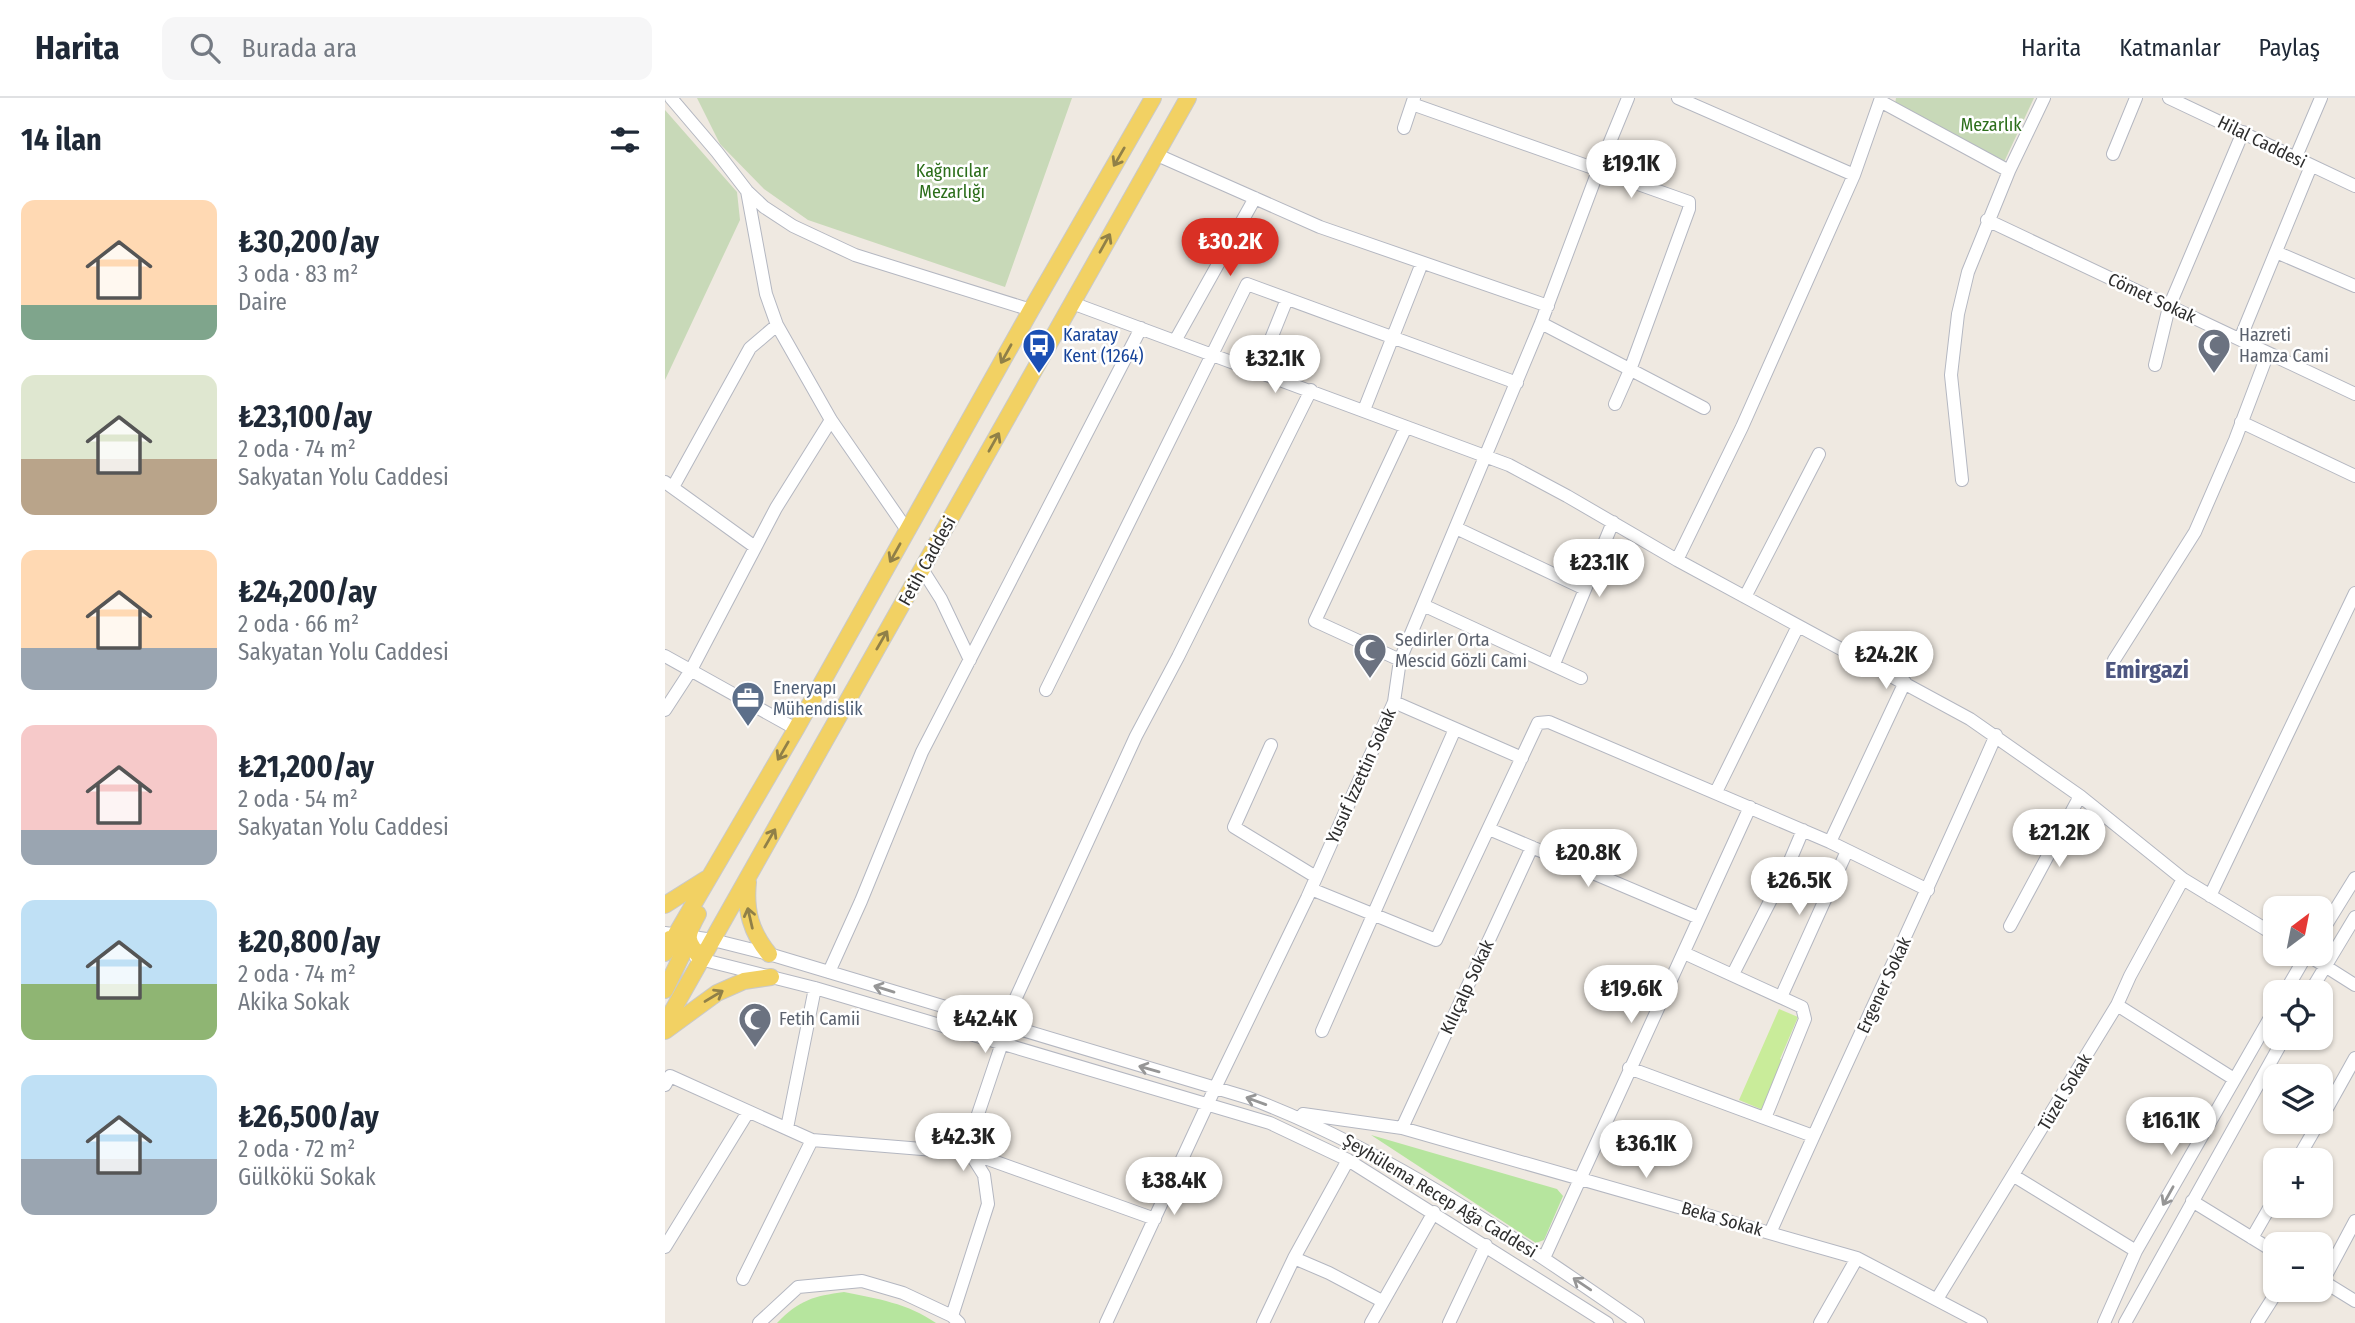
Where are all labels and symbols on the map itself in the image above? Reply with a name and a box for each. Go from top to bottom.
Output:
street label: Hilal Caddesi [2214,111,2310,173]
park label: Mezarlık [1960,114,2022,136]
pin: ₺19.1K [1574,140,1688,200]
one-way arrow [1112,147,1126,167]
park label: Kağnıcılar Mezarlığı [916,160,989,203]
pin: ₺30.2K [1173,218,1287,278]
one-way arrow [1098,234,1112,254]
street label: Cömet Sokak [2104,268,2200,328]
place label: Karatay Kent (1264) [1063,324,1144,367]
place label: Hazreti Hamza Cami [2239,324,2329,367]
bus stop icon: Karatay Kent (1264) [1020,326,1058,375]
mosque icon: Hazreti Hamza Cami [2195,326,2233,375]
pin: ₺32.1K [1218,336,1332,395]
one-way arrow [999,344,1013,364]
one-way arrow [988,432,1001,453]
street label: Fetih Caddesi [894,513,960,609]
pin: ₺23.1K [1542,540,1656,599]
one-way arrow [888,542,901,563]
place label: Sedirler Orta Mescid Gözli Cami [1395,629,1527,672]
one-way arrow [876,630,889,651]
mosque icon: Sedirler Orta Mescid Gözli Cami [1351,631,1389,680]
pin: ₺24.2K [1829,632,1943,691]
district label: Emirgazi [2105,656,2189,684]
place label: Eneryapı Mühendislik [773,677,863,720]
office icon: Eneryapı Mühendislik [729,679,767,728]
street label: Yusuf İzzettin Sokak [1321,704,1401,847]
one-way arrow [776,741,790,761]
pin: ₺21.2K [2002,810,2116,869]
one-way arrow [764,828,777,849]
pin: ₺20.8K [1531,830,1645,889]
pin: ₺26.5K [1742,858,1856,917]
north arrow [2263,896,2333,966]
one-way arrow [743,907,756,930]
street label: Ergener Sokak [1852,933,1916,1037]
street label: Kılıçalp Sokak [1436,936,1499,1038]
pin: ₺19.6K [1574,965,1688,1025]
one-way arrow [874,982,896,995]
one-way arrow [704,988,724,1002]
pin: ₺42.4K [928,996,1042,1055]
mosque icon: Fetih Camii [736,1000,774,1049]
place label: Fetih Camii [779,1008,860,1030]
street label: Tüzel Sokak [2034,1049,2097,1134]
one-way arrow [1139,1061,1161,1074]
one-way arrow [1246,1094,1268,1106]
pin: ₺16.1K [2114,1098,2228,1157]
pin: ₺42.3K [906,1114,1020,1173]
pin: ₺36.1K [1589,1121,1703,1180]
street label: Şeyhülema Recep Ağa Caddesi [1339,1129,1541,1263]
pin: ₺38.4K [1117,1158,1231,1217]
one-way arrow [2161,1185,2174,1206]
street label: Beka Sokak [1679,1197,1766,1241]
one-way arrow [1573,1277,1592,1291]

